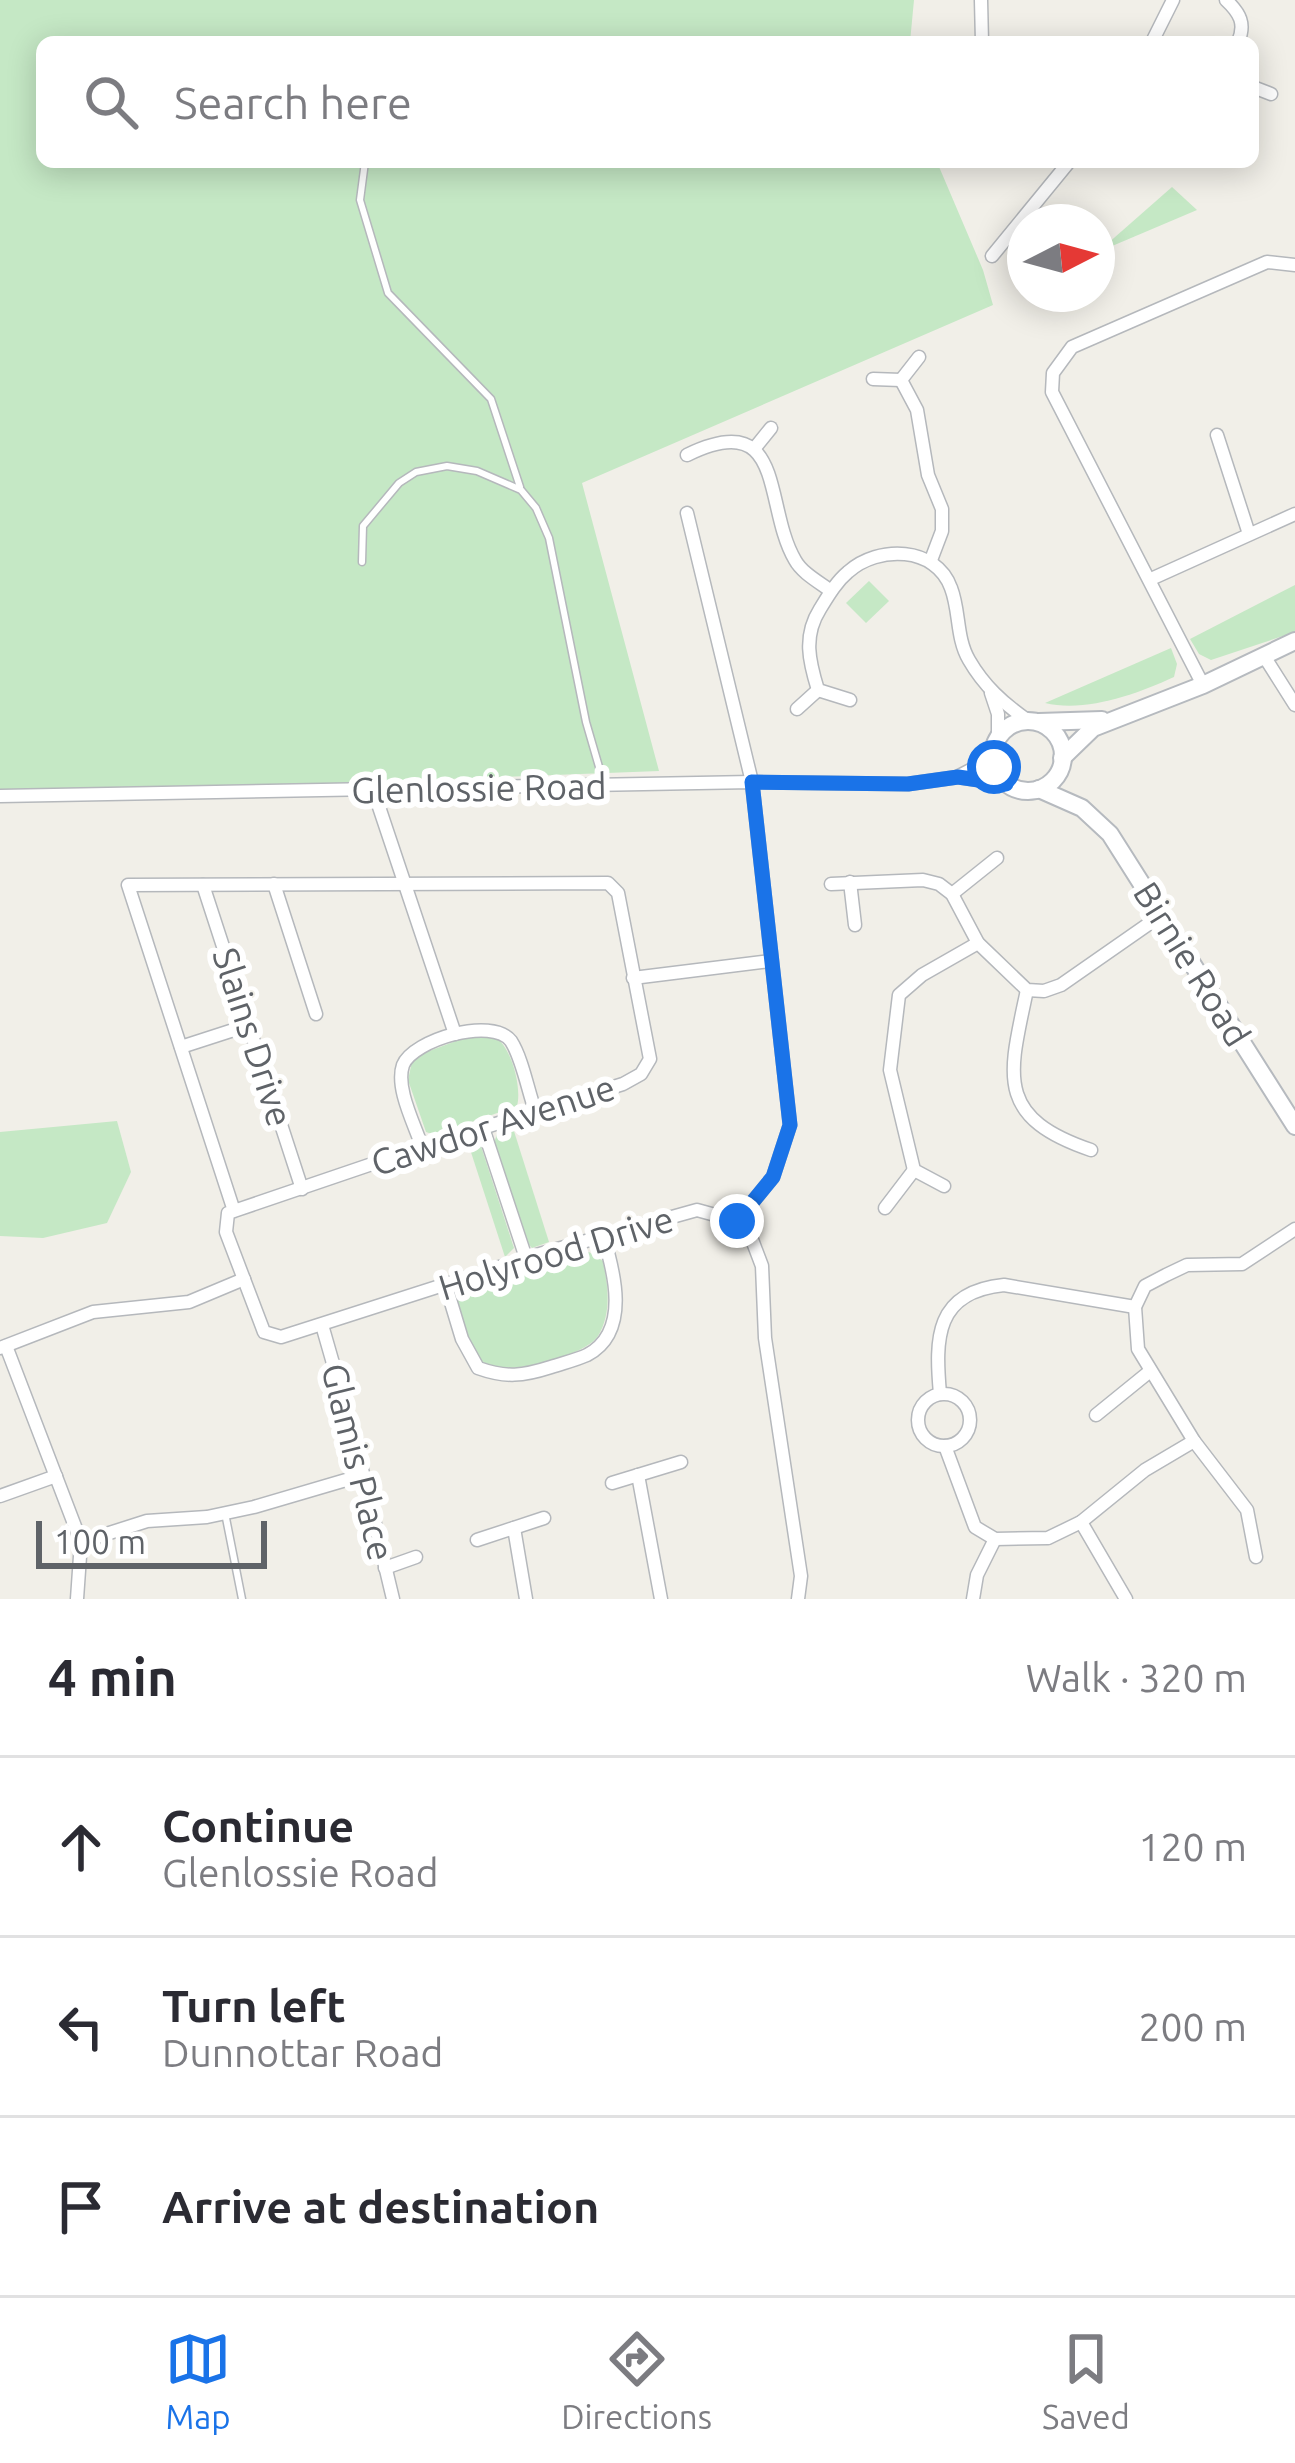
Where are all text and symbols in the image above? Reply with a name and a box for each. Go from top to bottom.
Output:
search box [36,36,1259,168]
icon: search [78,69,144,135]
text: Search here [174,77,412,128]
north arrow [1007,204,1115,312]
route start [967,740,1021,794]
street label: Glenlossie Road [351,765,607,810]
street label: Birnie Road [1126,874,1259,1053]
street label: Slains Drive [205,942,302,1131]
street label: Cawdor Avenue [366,1066,620,1183]
route end [710,1194,764,1248]
street label: Holyrood Drive [434,1197,678,1308]
street label: Glamis Place [314,1359,403,1565]
scale bar [36,1515,267,1568]
text: 100 m [54,1523,146,1560]
text: 4 min [48,1648,177,1706]
text: Walk · 320 m [1026,1656,1247,1699]
text: Continue [162,1800,354,1851]
icon: ahead [48,1814,114,1880]
text: 120 m [1138,1825,1247,1868]
text: Glenlossie Road [162,1851,439,1894]
text: Turn left [162,1980,346,2031]
icon: left [48,1994,114,2060]
text: 200 m [1138,2005,1247,2048]
text: Dunnottar Road [162,2031,443,2074]
icon: arrive [48,2174,114,2240]
text: Arrive at destination [162,2181,599,2232]
tab: Map [165,2326,231,2435]
tab: Directions [561,2326,712,2435]
tab: Saved [1042,2326,1130,2435]

